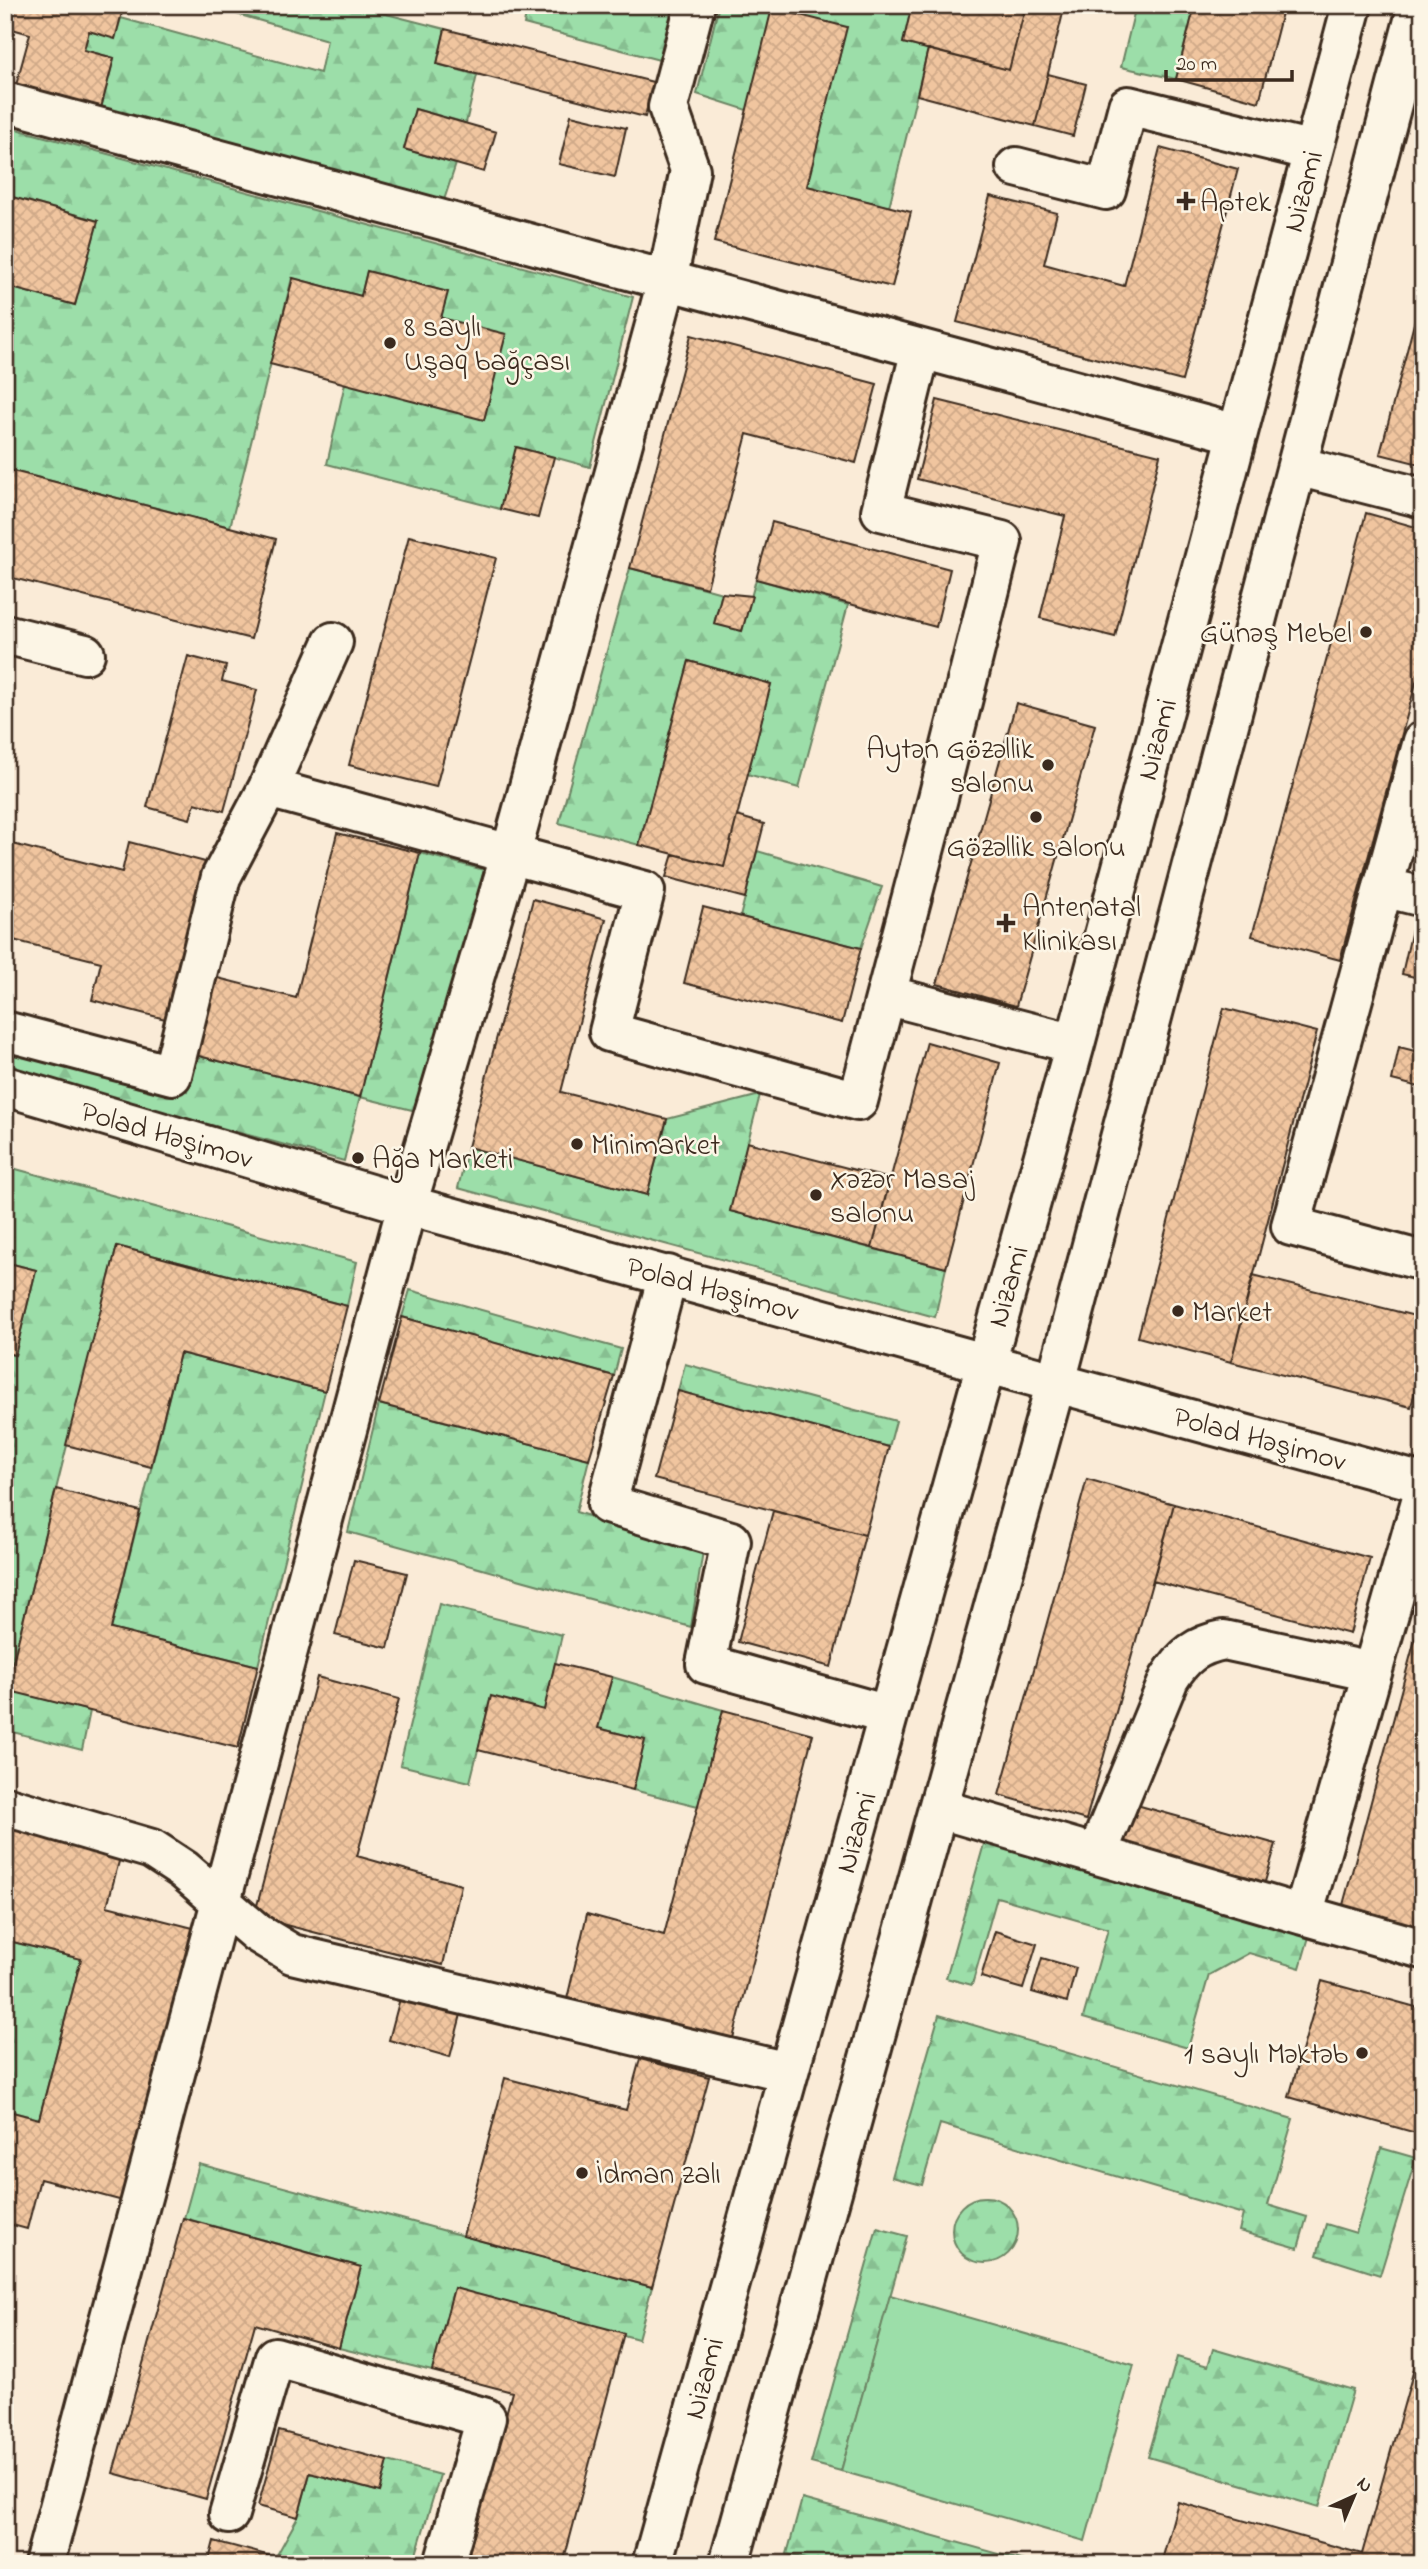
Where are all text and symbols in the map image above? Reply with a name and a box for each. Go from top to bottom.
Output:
scale bar [1166,38,1292,82]
text: 20 m [1176,50,1217,80]
street label: Nizami [1273,146,1337,238]
place label: Aptek [1200,182,1272,226]
marker: Aptek [1178,193,1194,209]
place label: 8 saylı Uşaq bağçası [404,307,570,385]
marker: 8 saylı Uşaq bağçası [382,335,398,351]
place label: Günəş Mebel [1200,613,1352,657]
marker: Günəş Mebel [1358,624,1374,640]
street label: Nizami [1127,694,1191,786]
place label: Aytən Gözəllik salonu [866,729,1035,807]
marker: Aytən Gözəllik salonu [1040,757,1056,773]
marker: Gözəllik salonu [1028,809,1044,825]
place label: Gözəllik salonu [947,827,1125,871]
place label: Antenatal Klinikası [1022,887,1141,965]
marker: Antenatal Klinikası [996,913,1016,933]
street label: Polad Həşimov [75,1091,258,1183]
place label: Minimarket [591,1125,720,1169]
marker: Minimarket [569,1136,585,1152]
place label: Ağa Marketi [372,1139,513,1183]
marker: Ağa Marketi [350,1150,366,1166]
place label: Xəzər Masaj salonu [830,1159,975,1237]
marker: Xəzər Masaj salonu [808,1187,824,1203]
street label: Nizami [977,1241,1042,1333]
street label: Polad Həşimov [621,1247,804,1335]
place label: Market [1192,1292,1272,1336]
marker: Market [1170,1303,1186,1319]
street label: Polad Həşimov [1168,1397,1351,1485]
street label: Nizami [825,1787,890,1879]
place label: 1 saylı Məktəb [1184,2034,1348,2078]
marker: 1 saylı Məktəb [1354,2045,1370,2061]
place label: İdman zalı [596,2154,721,2198]
marker: İdman zalı [574,2165,590,2181]
street label: Nizami [674,2333,738,2425]
north arrow [1320,2460,1390,2530]
text: N [1350,2471,1378,2500]

